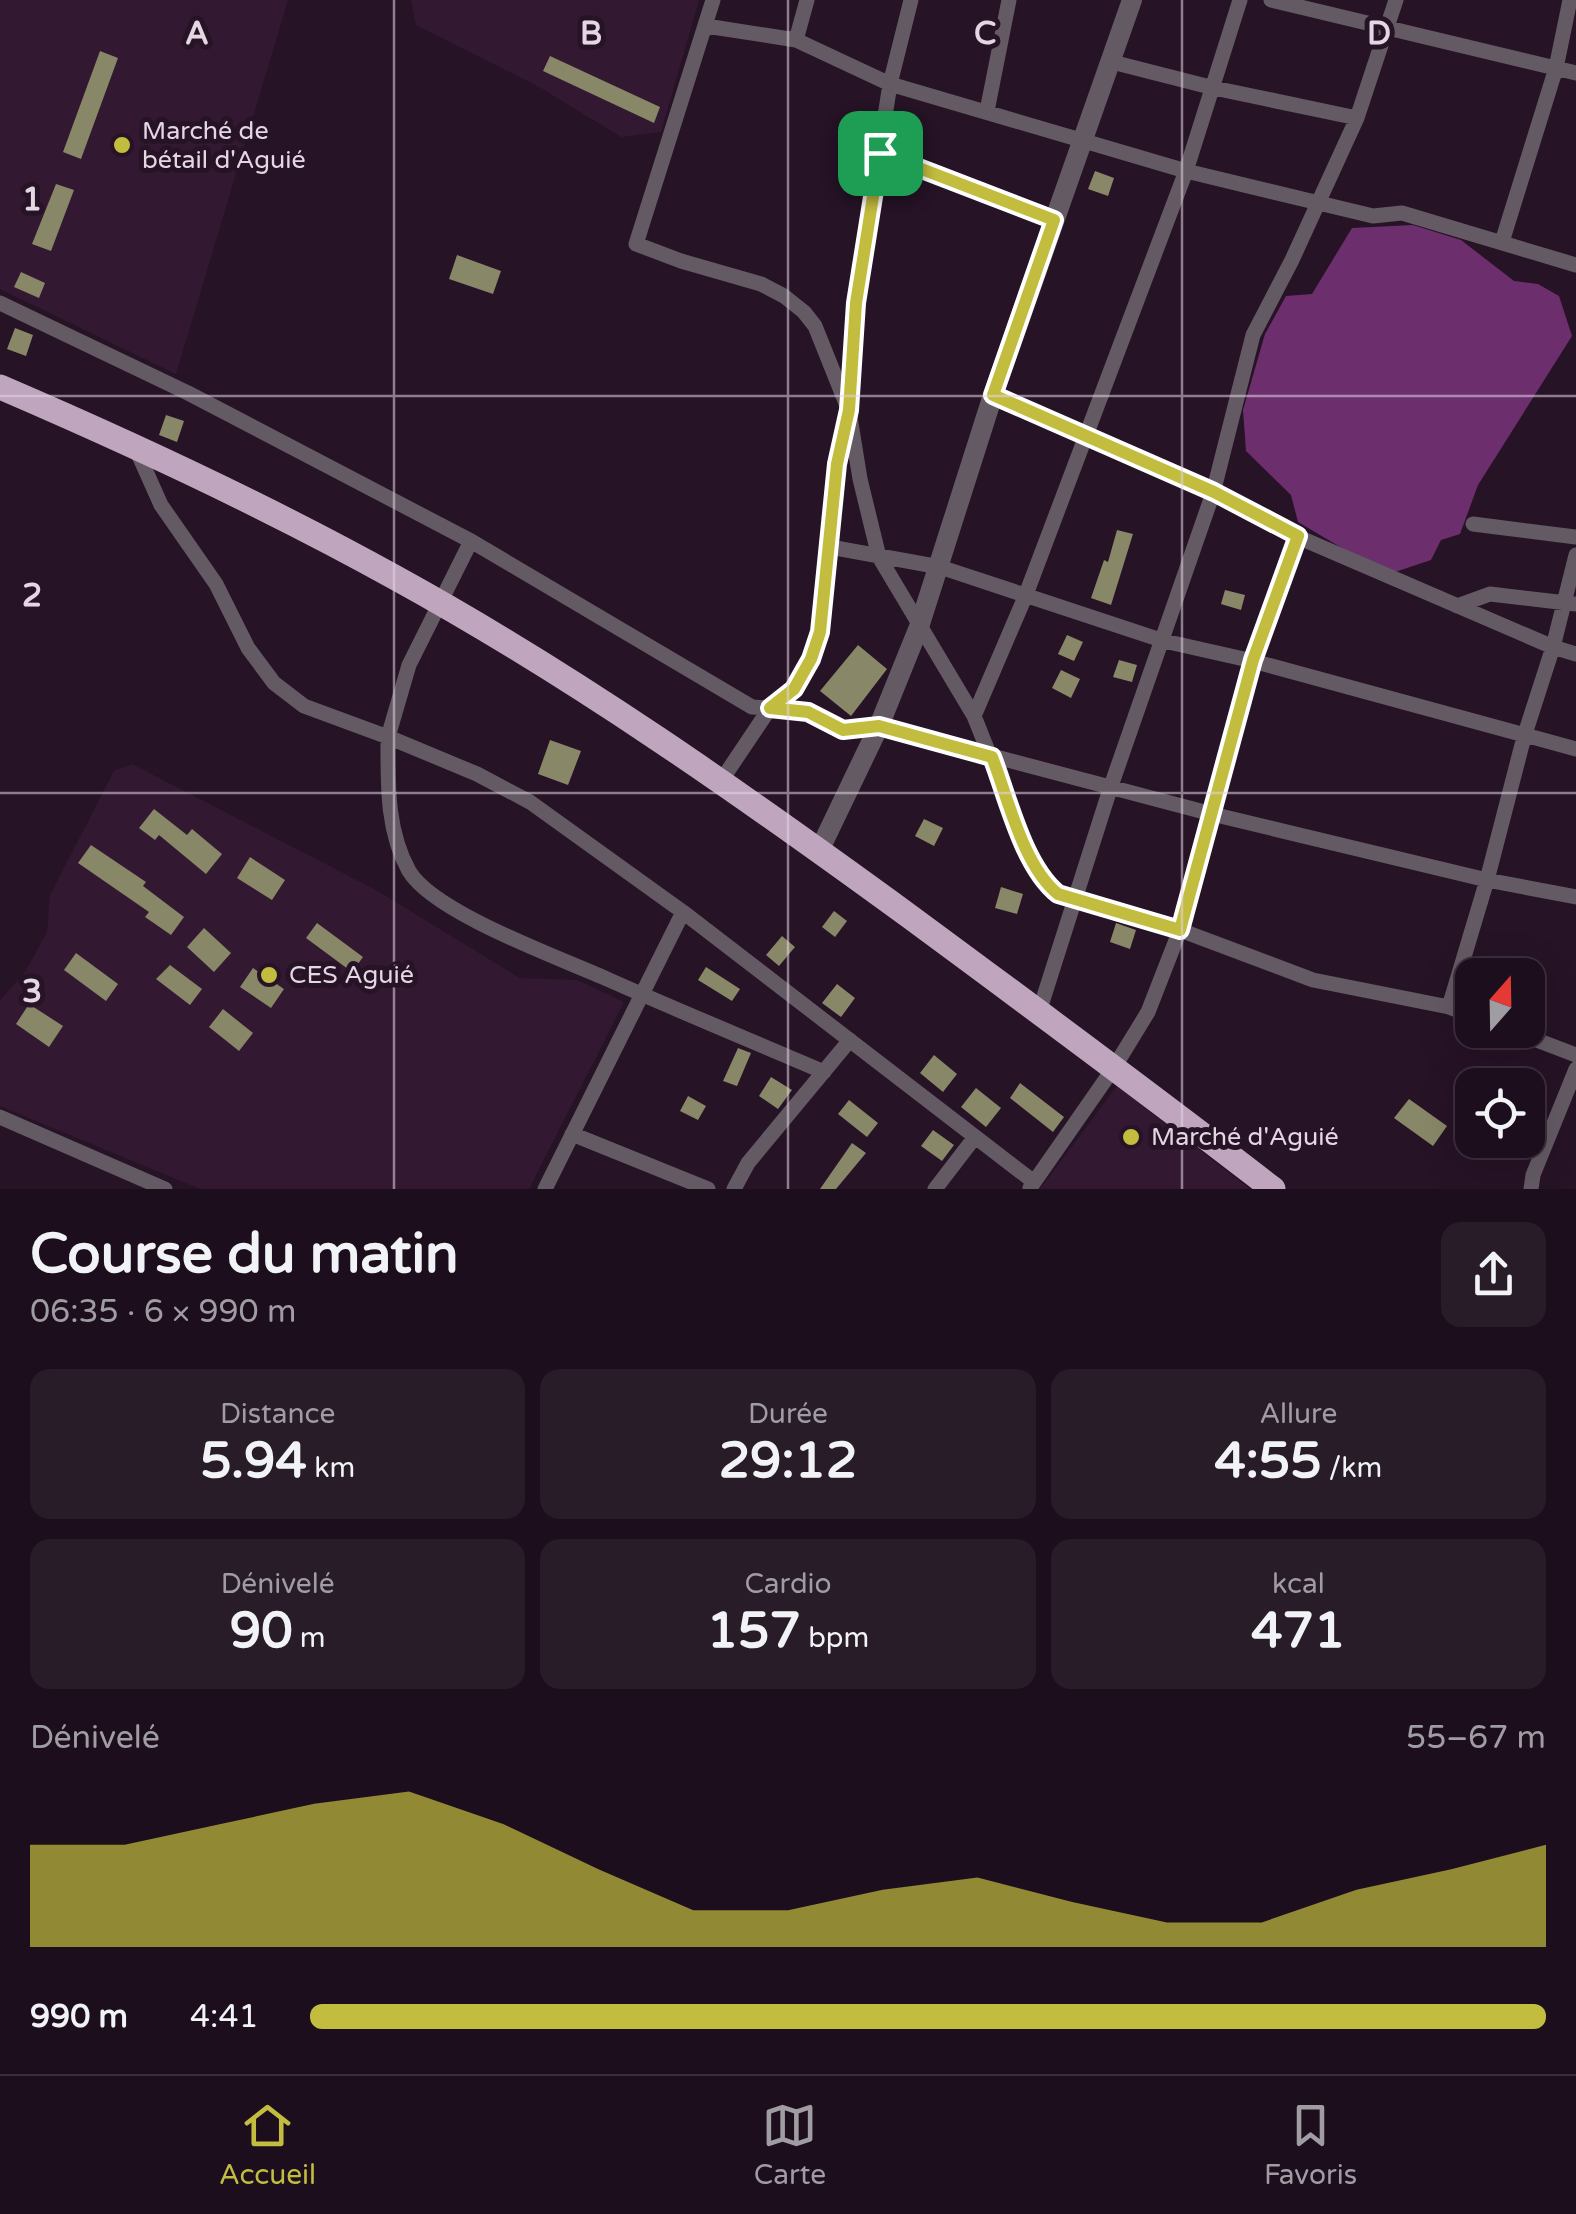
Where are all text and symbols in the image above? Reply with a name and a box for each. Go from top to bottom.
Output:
text: A [185,15,209,53]
text: B [580,15,602,53]
text: C [974,15,996,53]
text: D [1367,15,1391,53]
pin [838,111,923,196]
place label: Marché de bétail d'Aguié [142,116,306,175]
icon: arrive [853,126,908,181]
marker: Marché de bétail d'Aguié [111,134,133,156]
text: 1 [22,181,42,219]
text: 2 [22,577,42,615]
north arrow [1455,958,1545,1048]
map controls [1455,958,1545,1158]
place label: CES Aguié [289,960,414,990]
marker: CES Aguié [258,964,280,986]
text: 3 [22,973,42,1011]
button: locate [1455,1068,1545,1158]
place label: Marché d'Aguié [1151,1122,1339,1152]
marker: Marché d'Aguié [1120,1126,1142,1148]
text: Course du matin [30,1222,459,1288]
button: share [1441,1222,1546,1327]
text: 06:35 · 6 × 990 m [30,1293,296,1331]
text: Distance [220,1397,335,1431]
text: Durée [748,1397,828,1431]
text: Allure [1259,1397,1337,1431]
text: 5.94 [200,1431,307,1491]
text: 29:12 [719,1431,857,1491]
text: 4:55 [1214,1431,1322,1491]
text: km [307,1451,355,1485]
text: /km [1322,1451,1382,1485]
text: Dénivelé [221,1567,335,1601]
text: Cardio [744,1567,832,1601]
text: kcal [1272,1567,1325,1601]
text: 90 [230,1601,293,1661]
text: 157 [707,1601,801,1661]
text: 471 [1251,1601,1345,1661]
text: m [293,1621,326,1655]
text: bpm [801,1621,869,1655]
text: Dénivelé [30,1719,160,1757]
text: 55–67 m [1406,1719,1546,1757]
text: 990 m [30,1998,128,2036]
text: 4:41 [190,1998,259,2036]
tab: Accueil [219,2098,316,2192]
tab: Carte [754,2098,826,2192]
tab: Favoris [1264,2098,1357,2192]

